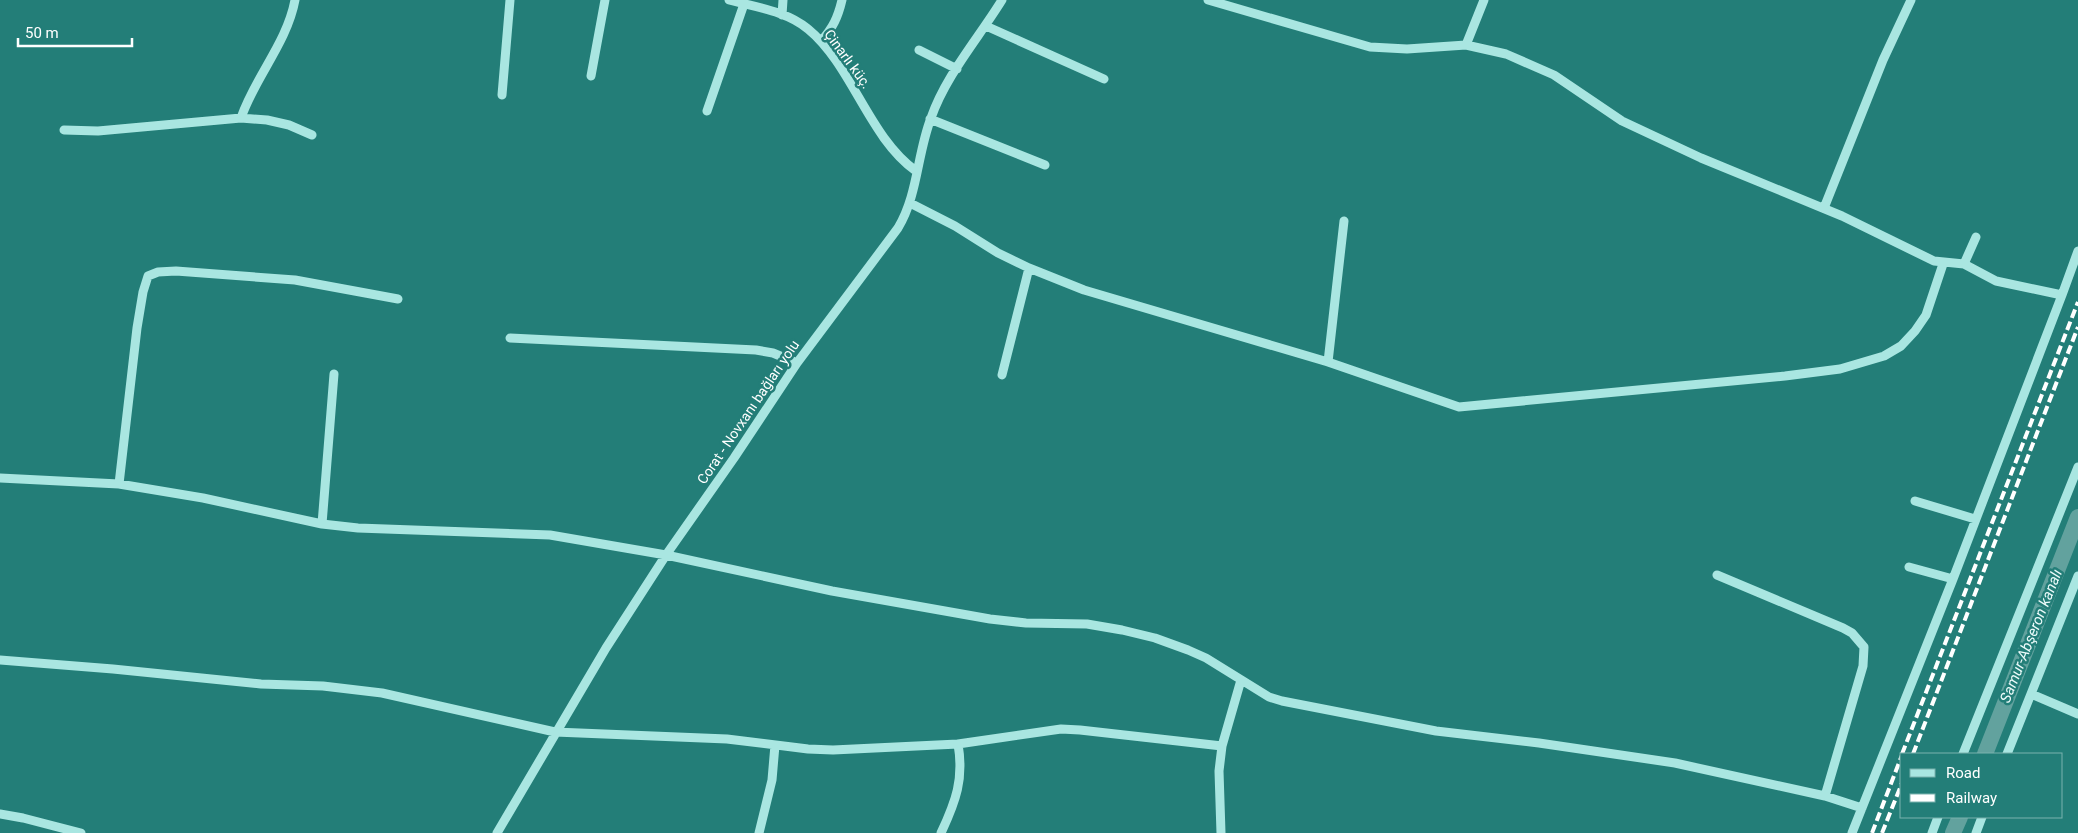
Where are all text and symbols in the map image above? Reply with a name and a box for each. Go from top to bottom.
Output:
scale bar [18,15,131,47]
text: 50 m [25,24,59,42]
street label: Çinarlı küç. [821,26,875,92]
street label: Corat - Novxanı bağları yolu [694,337,802,487]
water label: Samur-Abşeron kanalı [1996,566,2066,705]
legend [1900,753,2063,818]
text: Road [1946,764,1980,782]
text: Railway [1946,789,1997,807]

